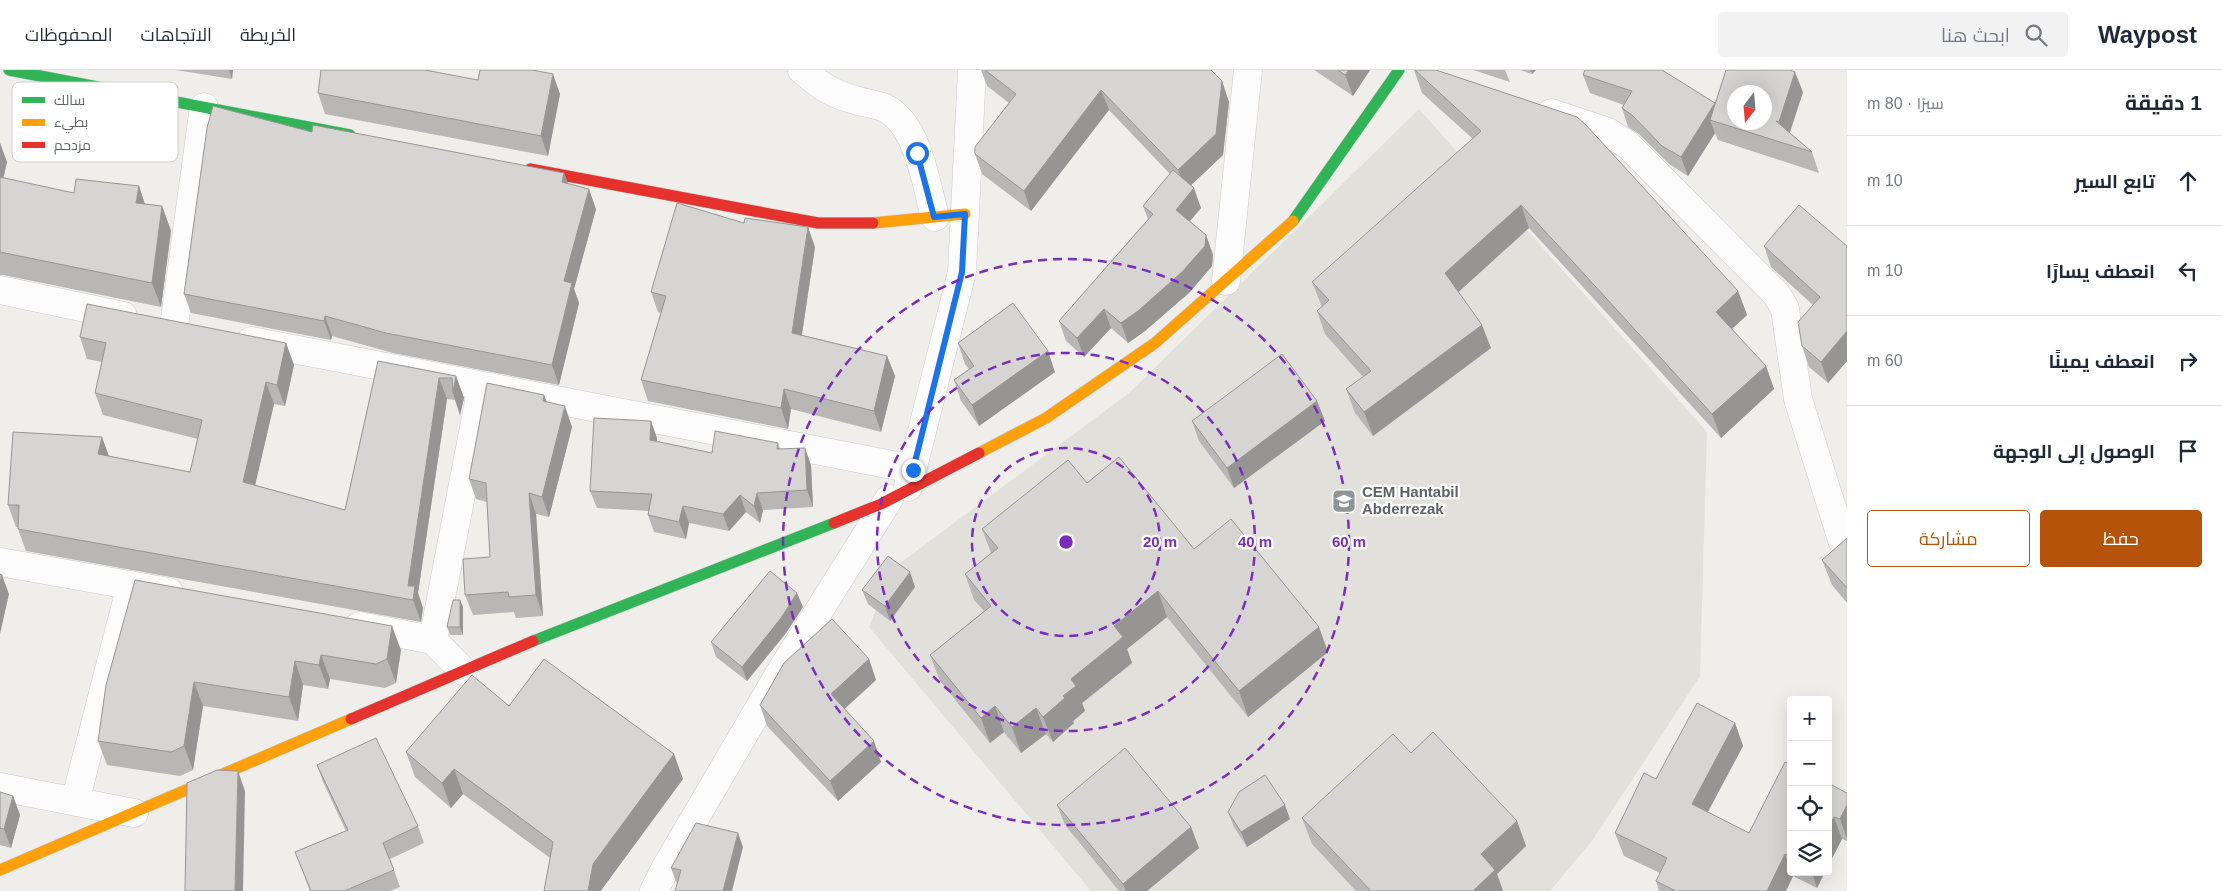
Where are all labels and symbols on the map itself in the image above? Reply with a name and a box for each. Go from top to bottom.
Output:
legend [12,82,178,162]
north arrow [1727,85,1772,130]
text: سالك [54,92,85,108]
text: بطيء [54,114,88,134]
text: مزدحم [54,137,91,155]
route start [906,142,929,165]
route end [902,459,925,482]
place label: CEM Hantabil Abderrezak [1362,483,1459,517]
school or university icon: CEM Hantabil Abderrezak [1331,488,1357,514]
centre of rings [1057,533,1075,551]
text: 20 m [1143,533,1177,550]
text: 40 m [1238,533,1272,550]
text: 60 m [1332,533,1366,550]

